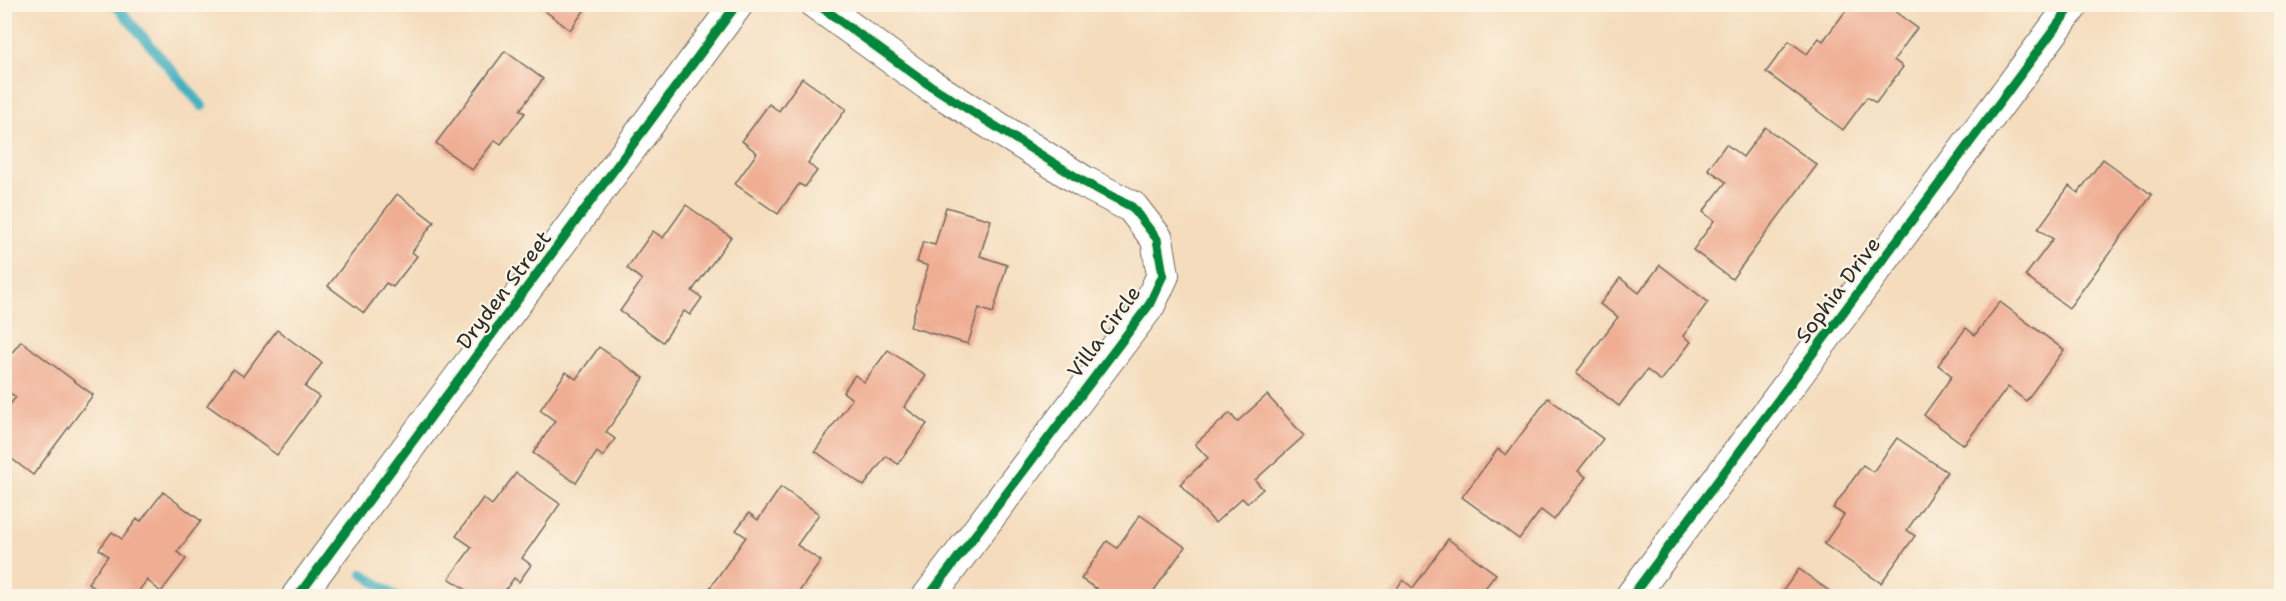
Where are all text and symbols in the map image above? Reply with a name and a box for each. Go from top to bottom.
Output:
street label: Dryden Street [450,225,558,355]
street label: Sophia Drive [1789,231,1887,349]
street label: Villa Circle [1061,280,1147,384]

